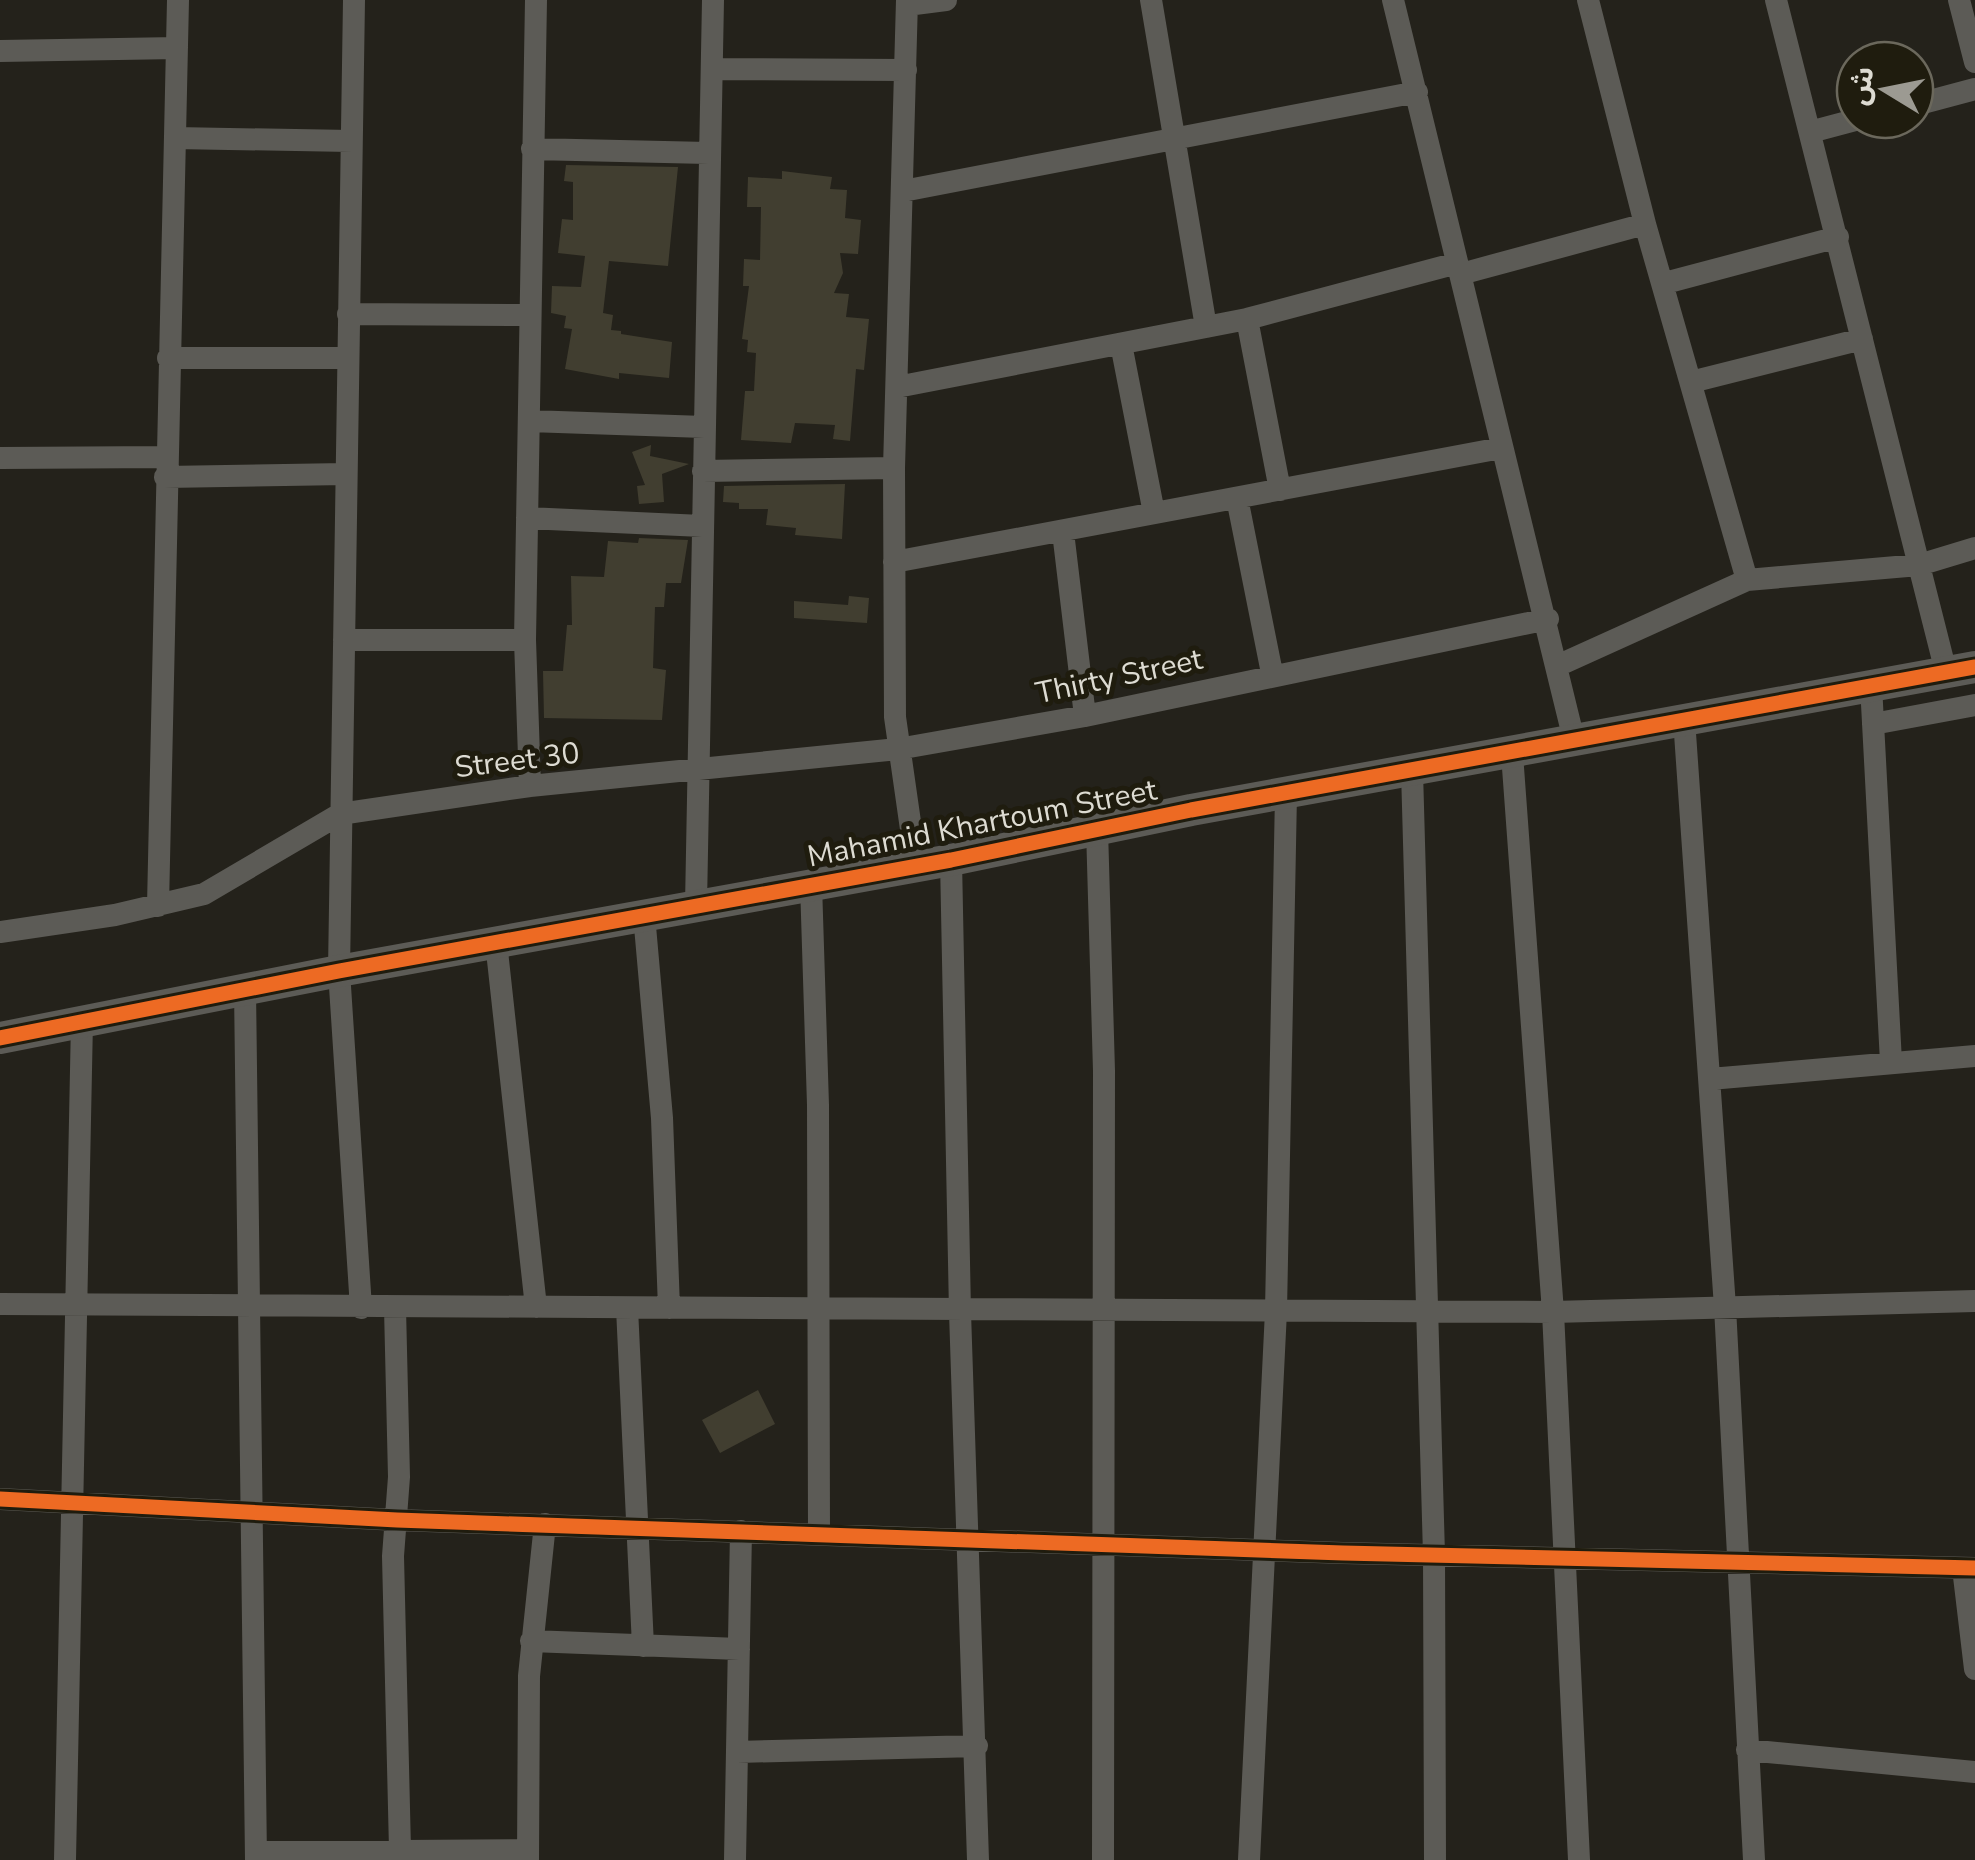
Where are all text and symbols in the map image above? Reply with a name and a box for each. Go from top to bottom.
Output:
north arrow [1835,40,1935,140]
text: ش [1839,64,1883,108]
street label: Thirty Street [1032,639,1207,714]
street label: Street 30 [452,732,582,788]
street label: Mahamid Khartoum Street [804,769,1161,877]

